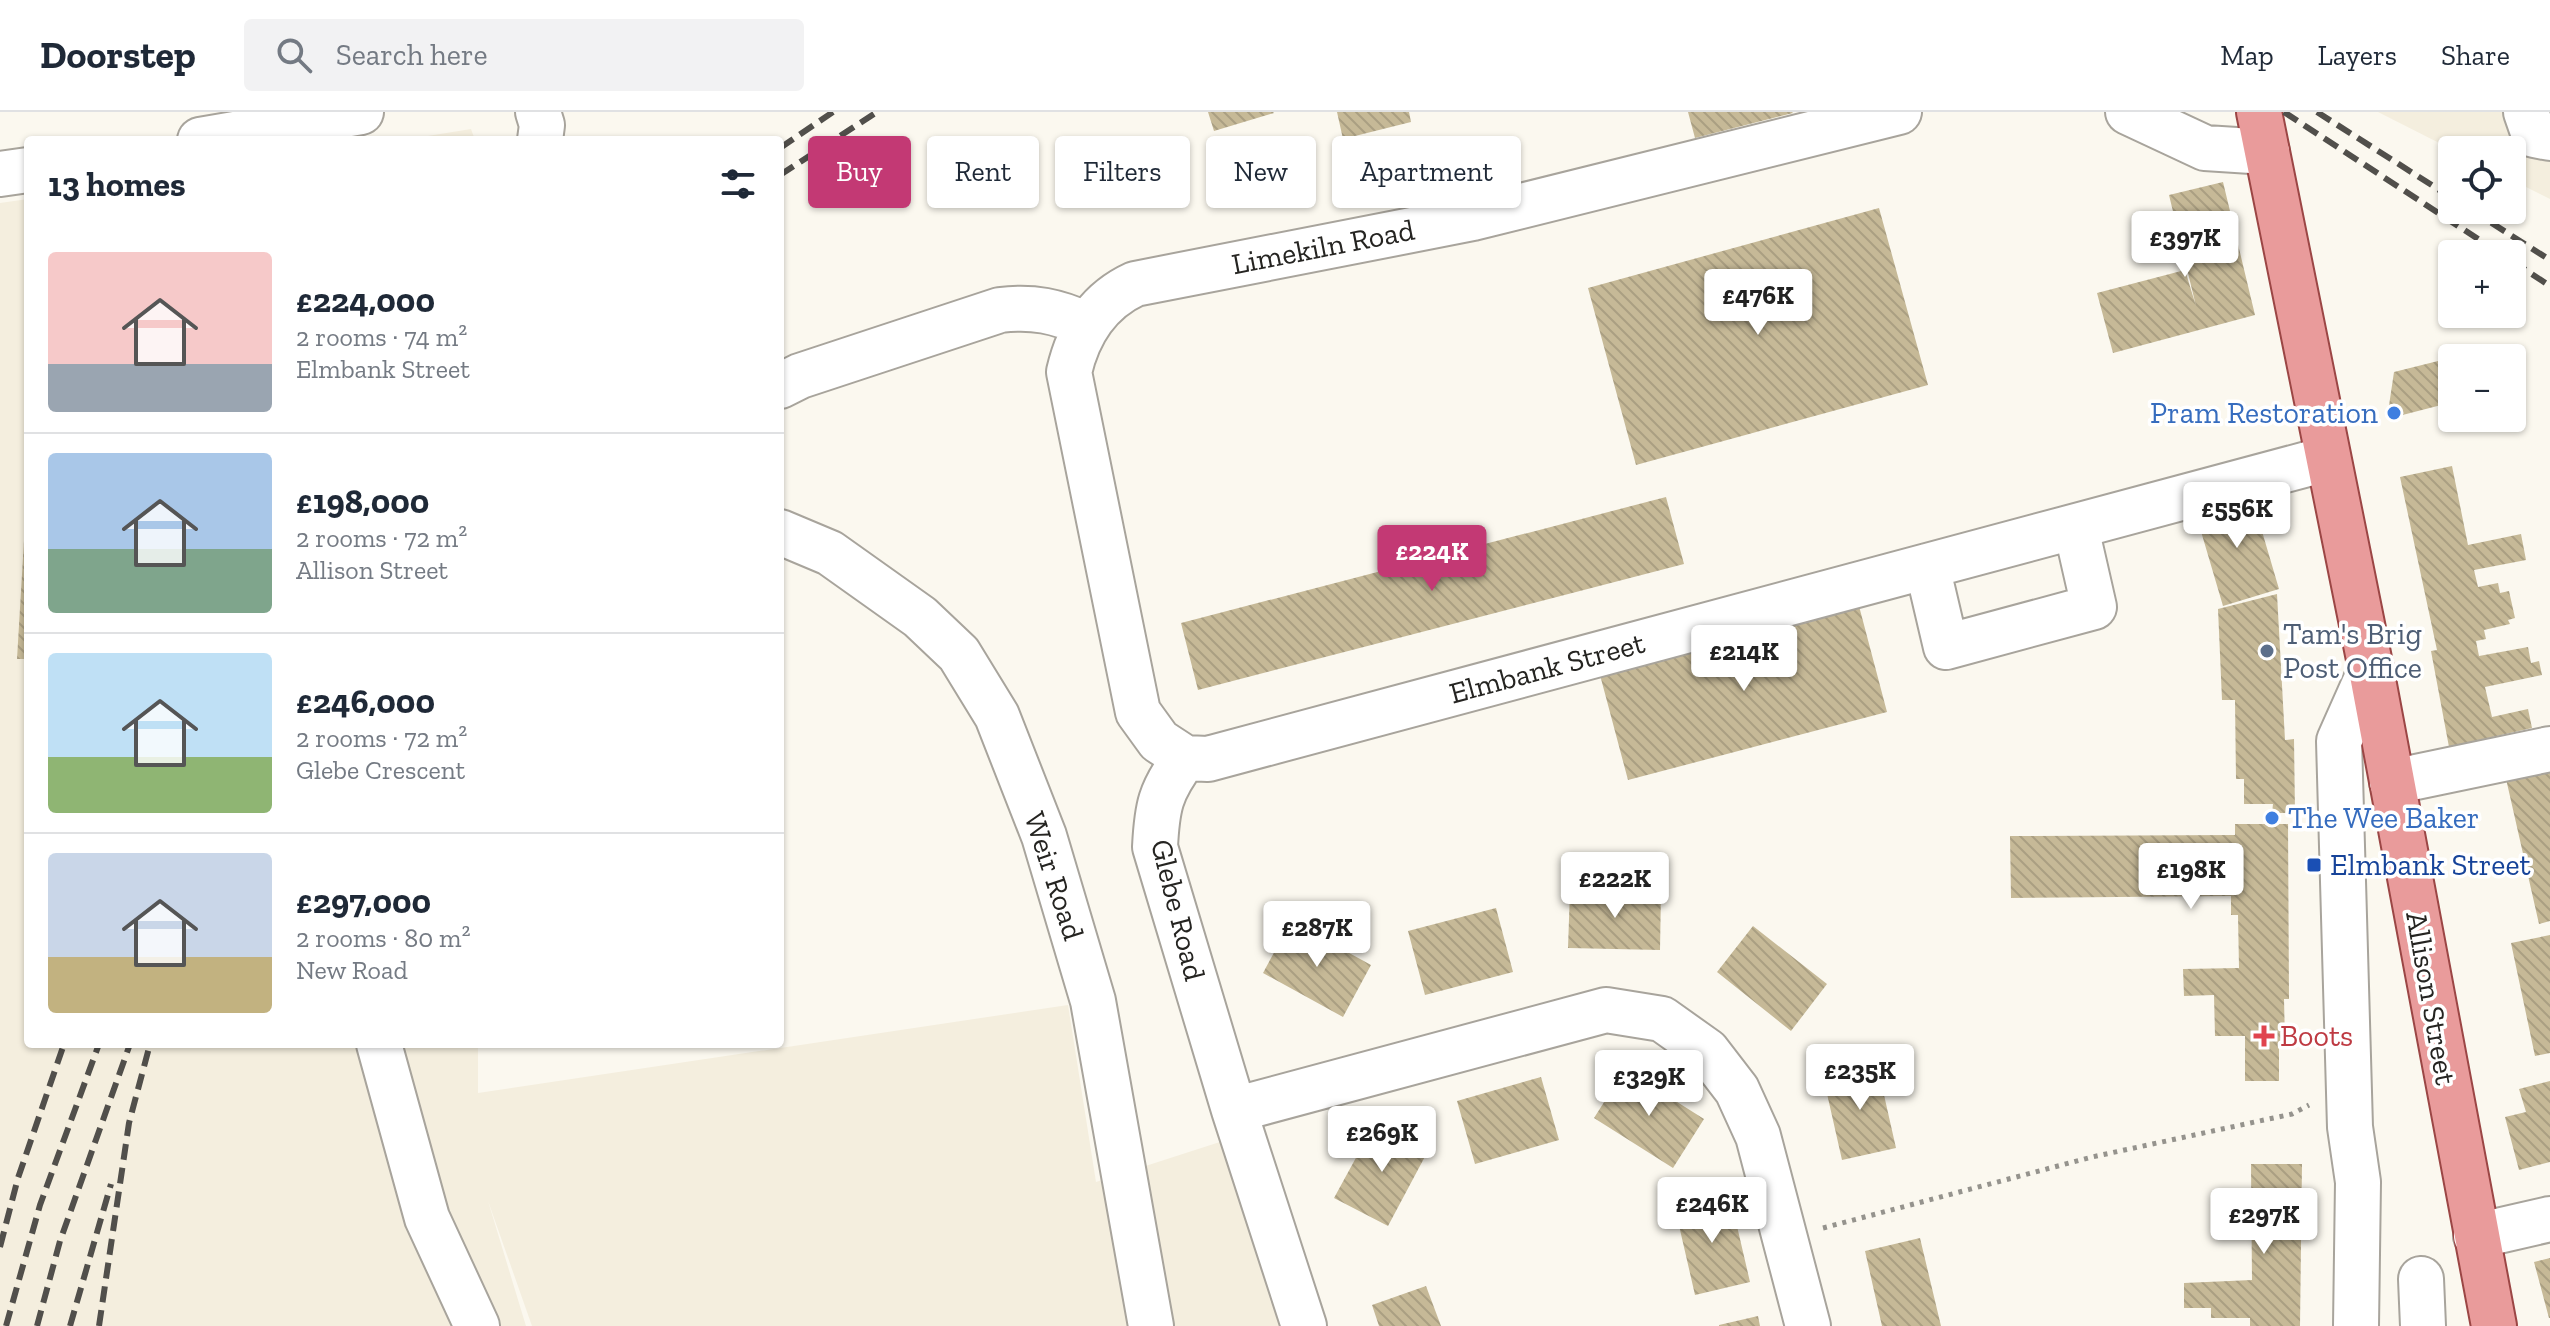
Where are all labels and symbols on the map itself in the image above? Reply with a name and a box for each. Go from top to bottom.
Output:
pin: £397K [2129,211,2241,279]
street label: Limekiln Road [1229,212,1418,282]
pin: £476K [1702,269,1814,337]
place label: Pram Restoration [2150,395,2378,431]
marker: Pram Restoration [2385,404,2403,422]
pin: £556K [2181,482,2293,550]
pin: £224K [1376,525,1488,593]
place label: Tam's Brig Post Office [2283,616,2422,686]
street label: Elmbank Street [1445,625,1649,711]
pin: £214K [1688,625,1800,693]
marker: Tam's Brig Post Office [2258,642,2276,660]
place label: The Wee Baker [2288,800,2479,836]
street label: Weir Road [1016,807,1092,945]
marker: The Wee Baker [2263,809,2281,827]
street label: Glebe Road [1143,836,1213,985]
pin: £198K [2135,843,2247,911]
place label: Elmbank Street [2330,847,2531,883]
pin: £222K [1559,852,1671,920]
marker: Elmbank Street [2305,856,2323,874]
pin: £287K [1261,901,1373,969]
street label: Allison Street [2398,909,2464,1087]
place label: Boots [2280,1018,2353,1054]
marker: Boots [2255,1027,2273,1045]
pin: £235K [1804,1044,1916,1112]
pin: £329K [1593,1050,1705,1118]
pin: £269K [1326,1106,1438,1174]
pin: £246K [1656,1177,1768,1245]
pin: £297K [2208,1188,2320,1256]

